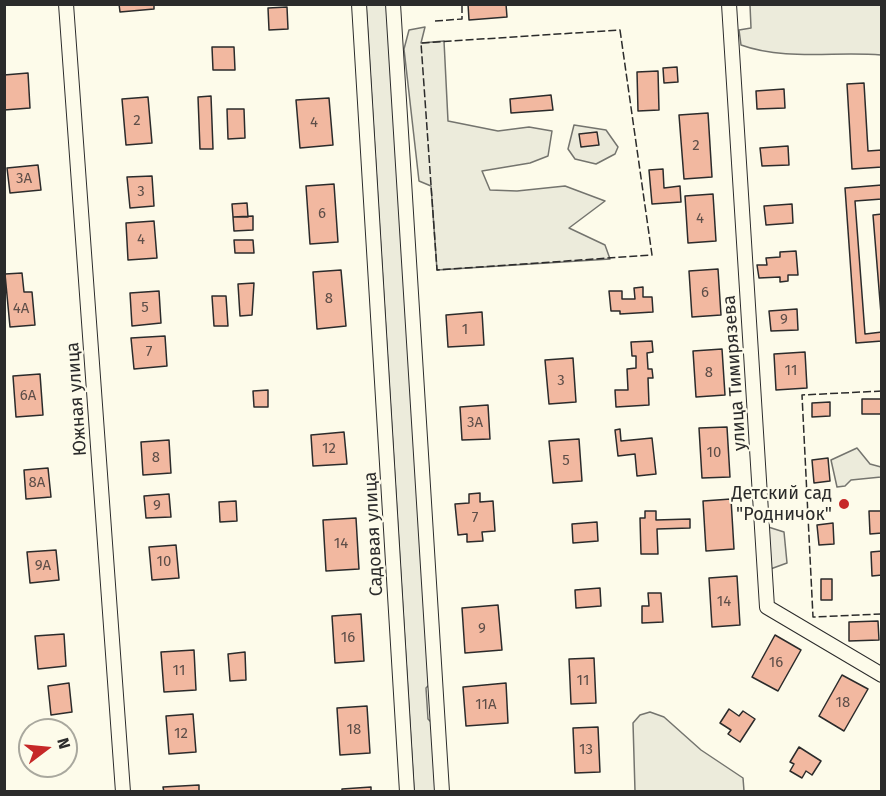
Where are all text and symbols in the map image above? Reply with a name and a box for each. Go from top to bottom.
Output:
house number: 2 [133,112,141,130]
house number: 4 [310,114,318,132]
house number: 2 [692,137,700,155]
house number: 3А [16,170,32,188]
house number: 3 [137,183,145,201]
house number: 6 [318,205,326,223]
house number: 4 [696,210,704,228]
house number: 4 [137,231,145,249]
house number: 6 [701,284,709,302]
house number: 8 [325,290,333,308]
street label: улица Тимирязева [719,294,751,452]
house number: 5 [141,299,149,317]
house number: 4А [13,300,29,318]
house number: 9 [780,311,788,329]
house number: 1 [462,321,468,339]
street label: Южная улица [62,341,92,457]
house number: 7 [146,343,152,361]
house number: 11 [785,362,797,380]
house number: 8 [705,364,713,382]
house number: 3 [557,372,565,390]
house number: 6А [20,387,36,405]
house number: 3А [467,414,483,432]
house number: 12 [322,440,336,458]
house number: 10 [707,444,721,462]
house number: 8 [152,449,160,467]
house number: 5 [562,452,570,470]
street label: Садовая улица [360,471,388,597]
house number: 8А [29,474,45,492]
place label: Детский сад "Родничок" [731,483,832,526]
house number: 9 [153,497,161,515]
marker: Детский сад "Родничок" [837,497,851,511]
house number: 7 [472,509,478,527]
house number: 14 [334,535,348,553]
house number: 10 [157,553,171,571]
house number: 9А [35,557,51,575]
house number: 14 [717,593,731,611]
house number: 9 [478,620,486,638]
house number: 16 [341,629,355,647]
house number: 16 [769,654,783,672]
house number: 11 [173,662,185,680]
house number: 11 [577,672,589,690]
house number: 18 [836,694,850,712]
house number: 11А [475,696,497,714]
north arrow [18,718,78,778]
house number: 18 [347,721,361,739]
house number: 12 [174,725,188,743]
text: N [53,736,74,751]
house number: 13 [579,741,593,759]

